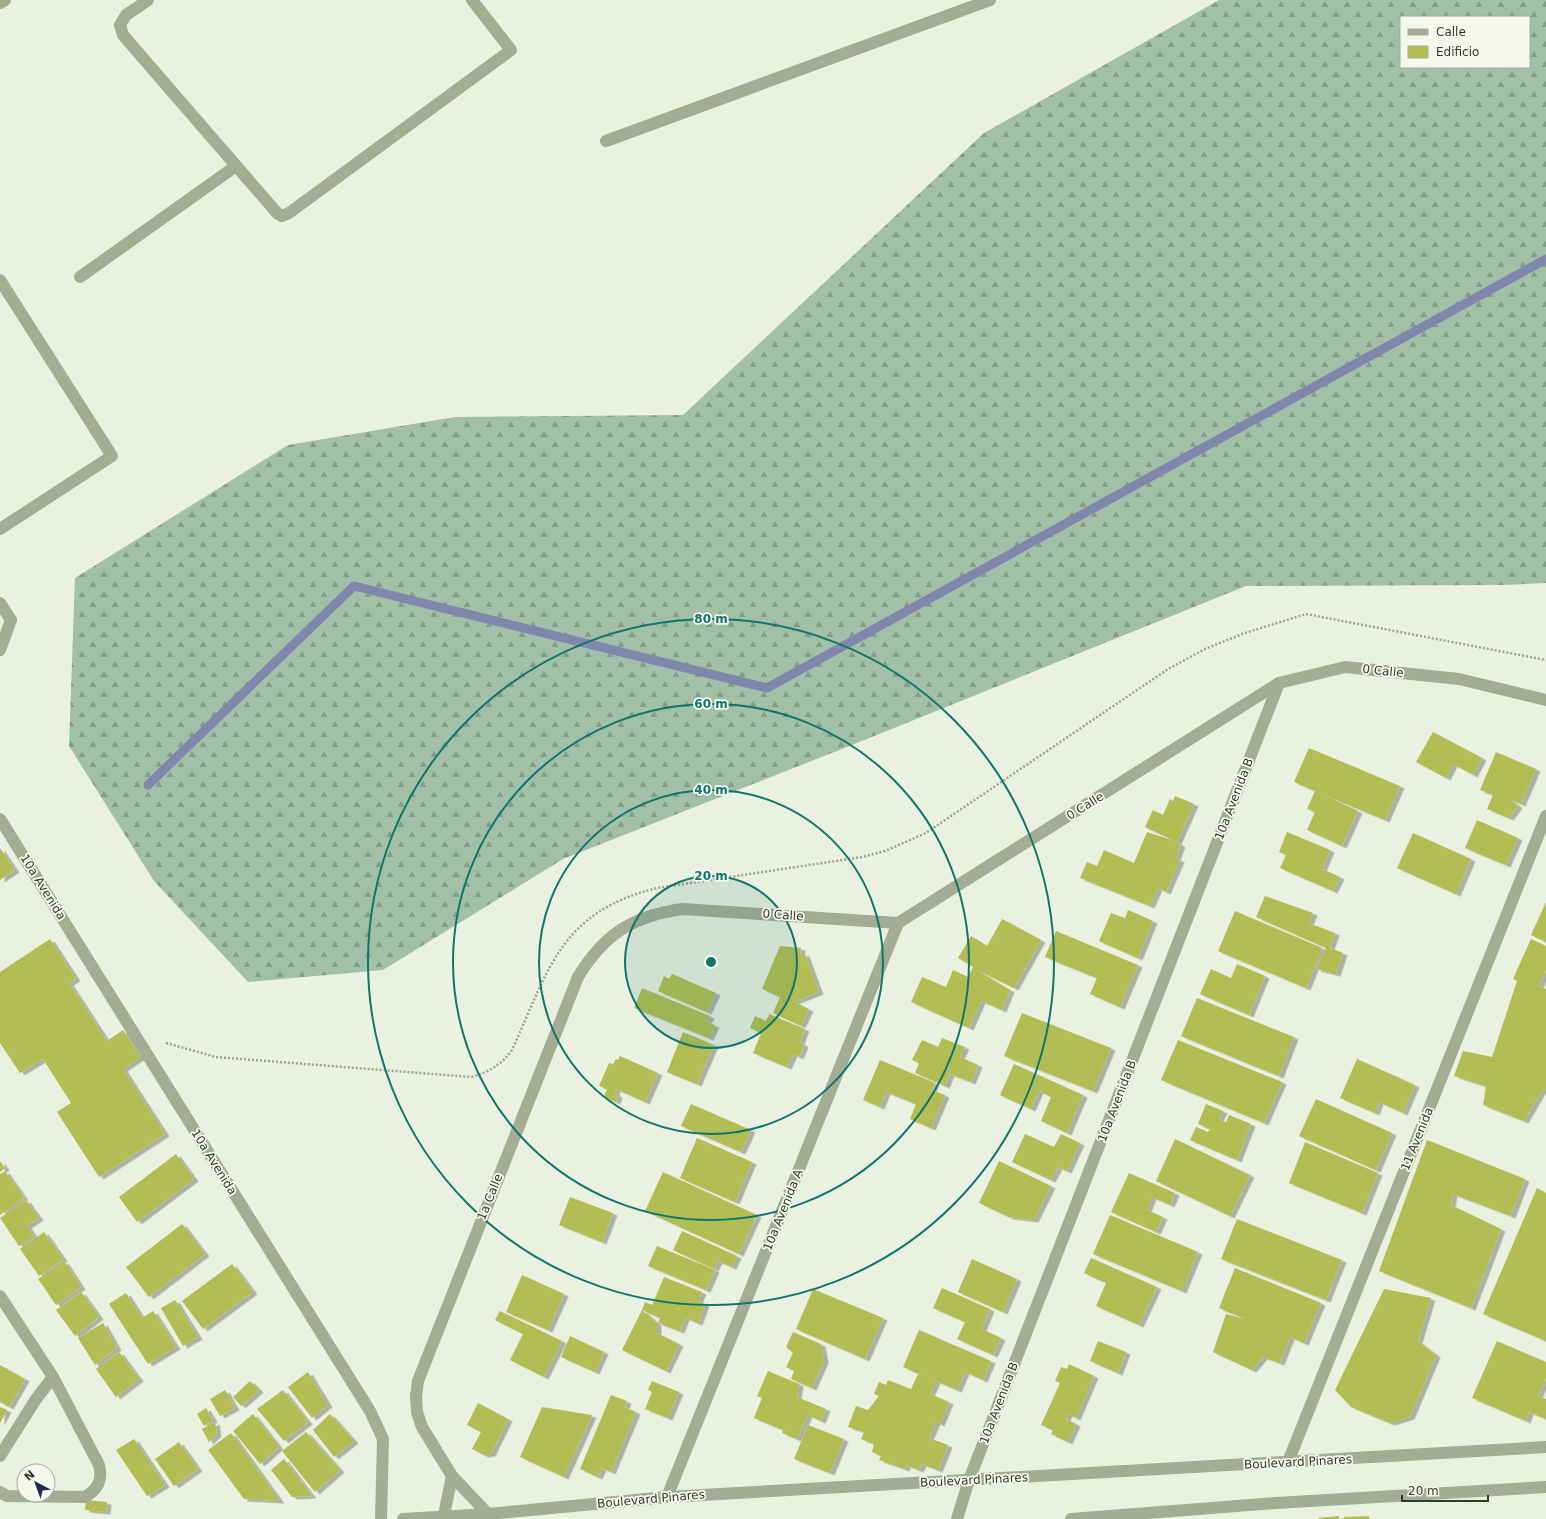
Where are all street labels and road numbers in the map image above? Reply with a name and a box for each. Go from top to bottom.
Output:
street label: 0 Calle [1362,662,1404,680]
street label: 10a Avenida B [1212,756,1256,842]
street label: 0 Calle [1064,789,1106,823]
street label: 10a Avenida [17,852,69,922]
street label: 0 Calle [762,907,804,923]
street label: 10a Avenida B [1095,1058,1139,1144]
street label: 11 Avenida [1398,1105,1436,1173]
street label: 10a Avenida [188,1127,240,1197]
street label: 10a Avenida A [760,1167,806,1253]
street label: 1a Calle [474,1172,506,1222]
street label: 10a Avenida B [977,1360,1021,1446]
street label: Boulevard Pinares [1244,1452,1352,1472]
street label: Boulevard Pinares [920,1470,1028,1490]
street label: Boulevard Pinares [597,1487,705,1511]

